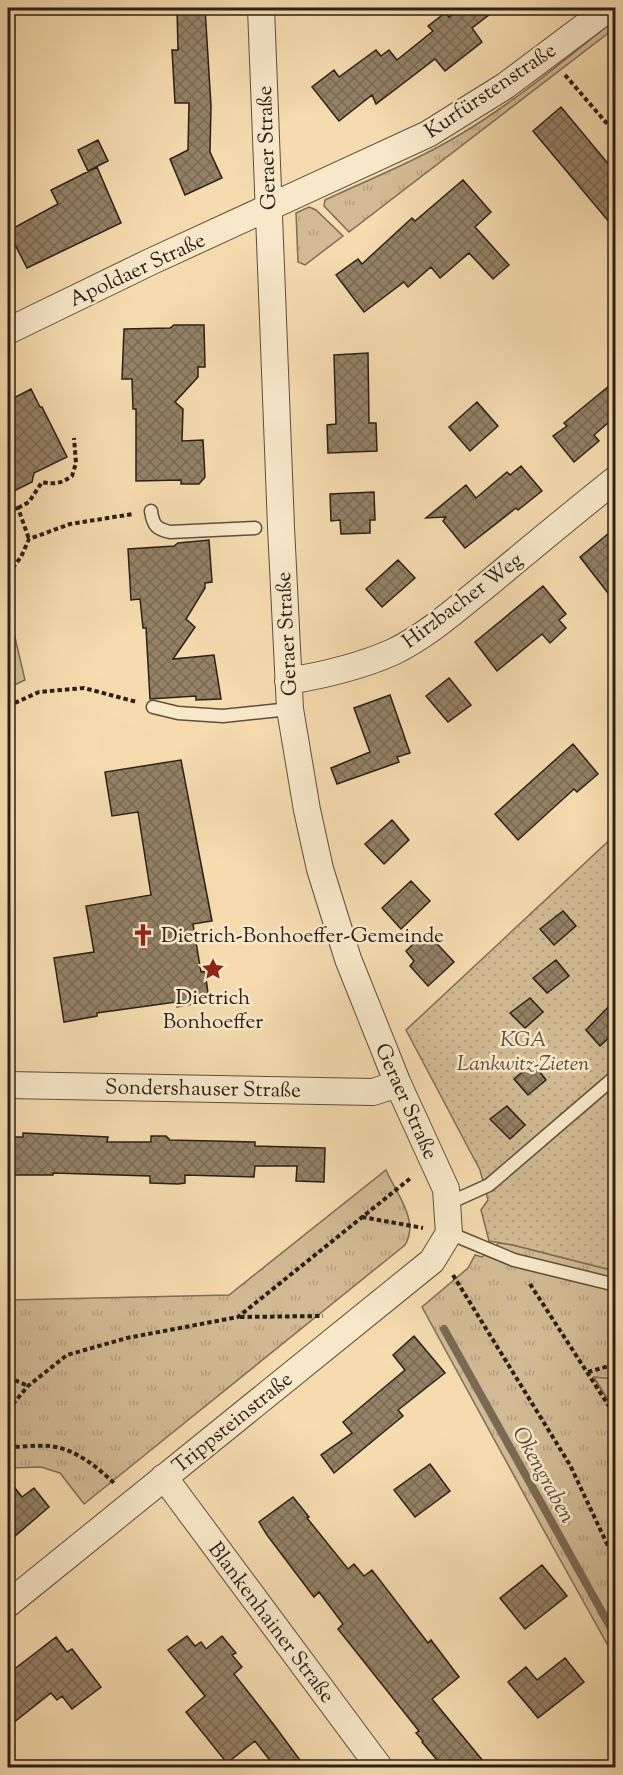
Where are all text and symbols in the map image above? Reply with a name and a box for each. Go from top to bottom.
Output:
street label: Kurfürstenstraße [419,36,563,147]
street label: Geraer Straße [251,85,285,211]
street label: Apoldaer Straße [65,226,211,315]
street label: Hirzbacher Weg [397,546,530,657]
street label: Geraer Straße [270,571,306,697]
church icon: Dietrich-Bonhoeffer-Gemeinde [130,922,156,948]
place label: Dietrich-Bonhoeffer-Gemeinde [161,922,444,952]
place icon: Dietrich Bonhoeffer [200,956,226,982]
place label: Dietrich Bonhoeffer [163,984,263,1038]
park label: KGA Lankwitz-Zieten [457,1026,589,1080]
street label: Geraer Straße [366,1039,444,1165]
street label: Sondershauser Straße [105,1073,301,1107]
street label: Trippsteinstraße [167,1366,300,1482]
water label: Okengraben [503,1421,582,1530]
street label: Blankenhainer Straße [200,1536,341,1710]

